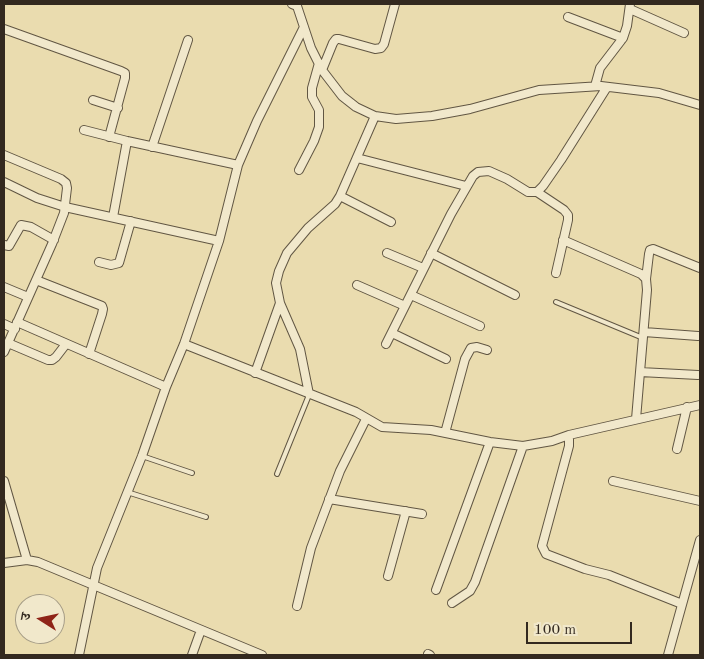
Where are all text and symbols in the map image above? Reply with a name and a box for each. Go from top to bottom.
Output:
north arrow [15,594,65,644]
text: उ [19,612,34,621]
scale bar [529,612,635,644]
text: 100 m [534,623,576,638]

